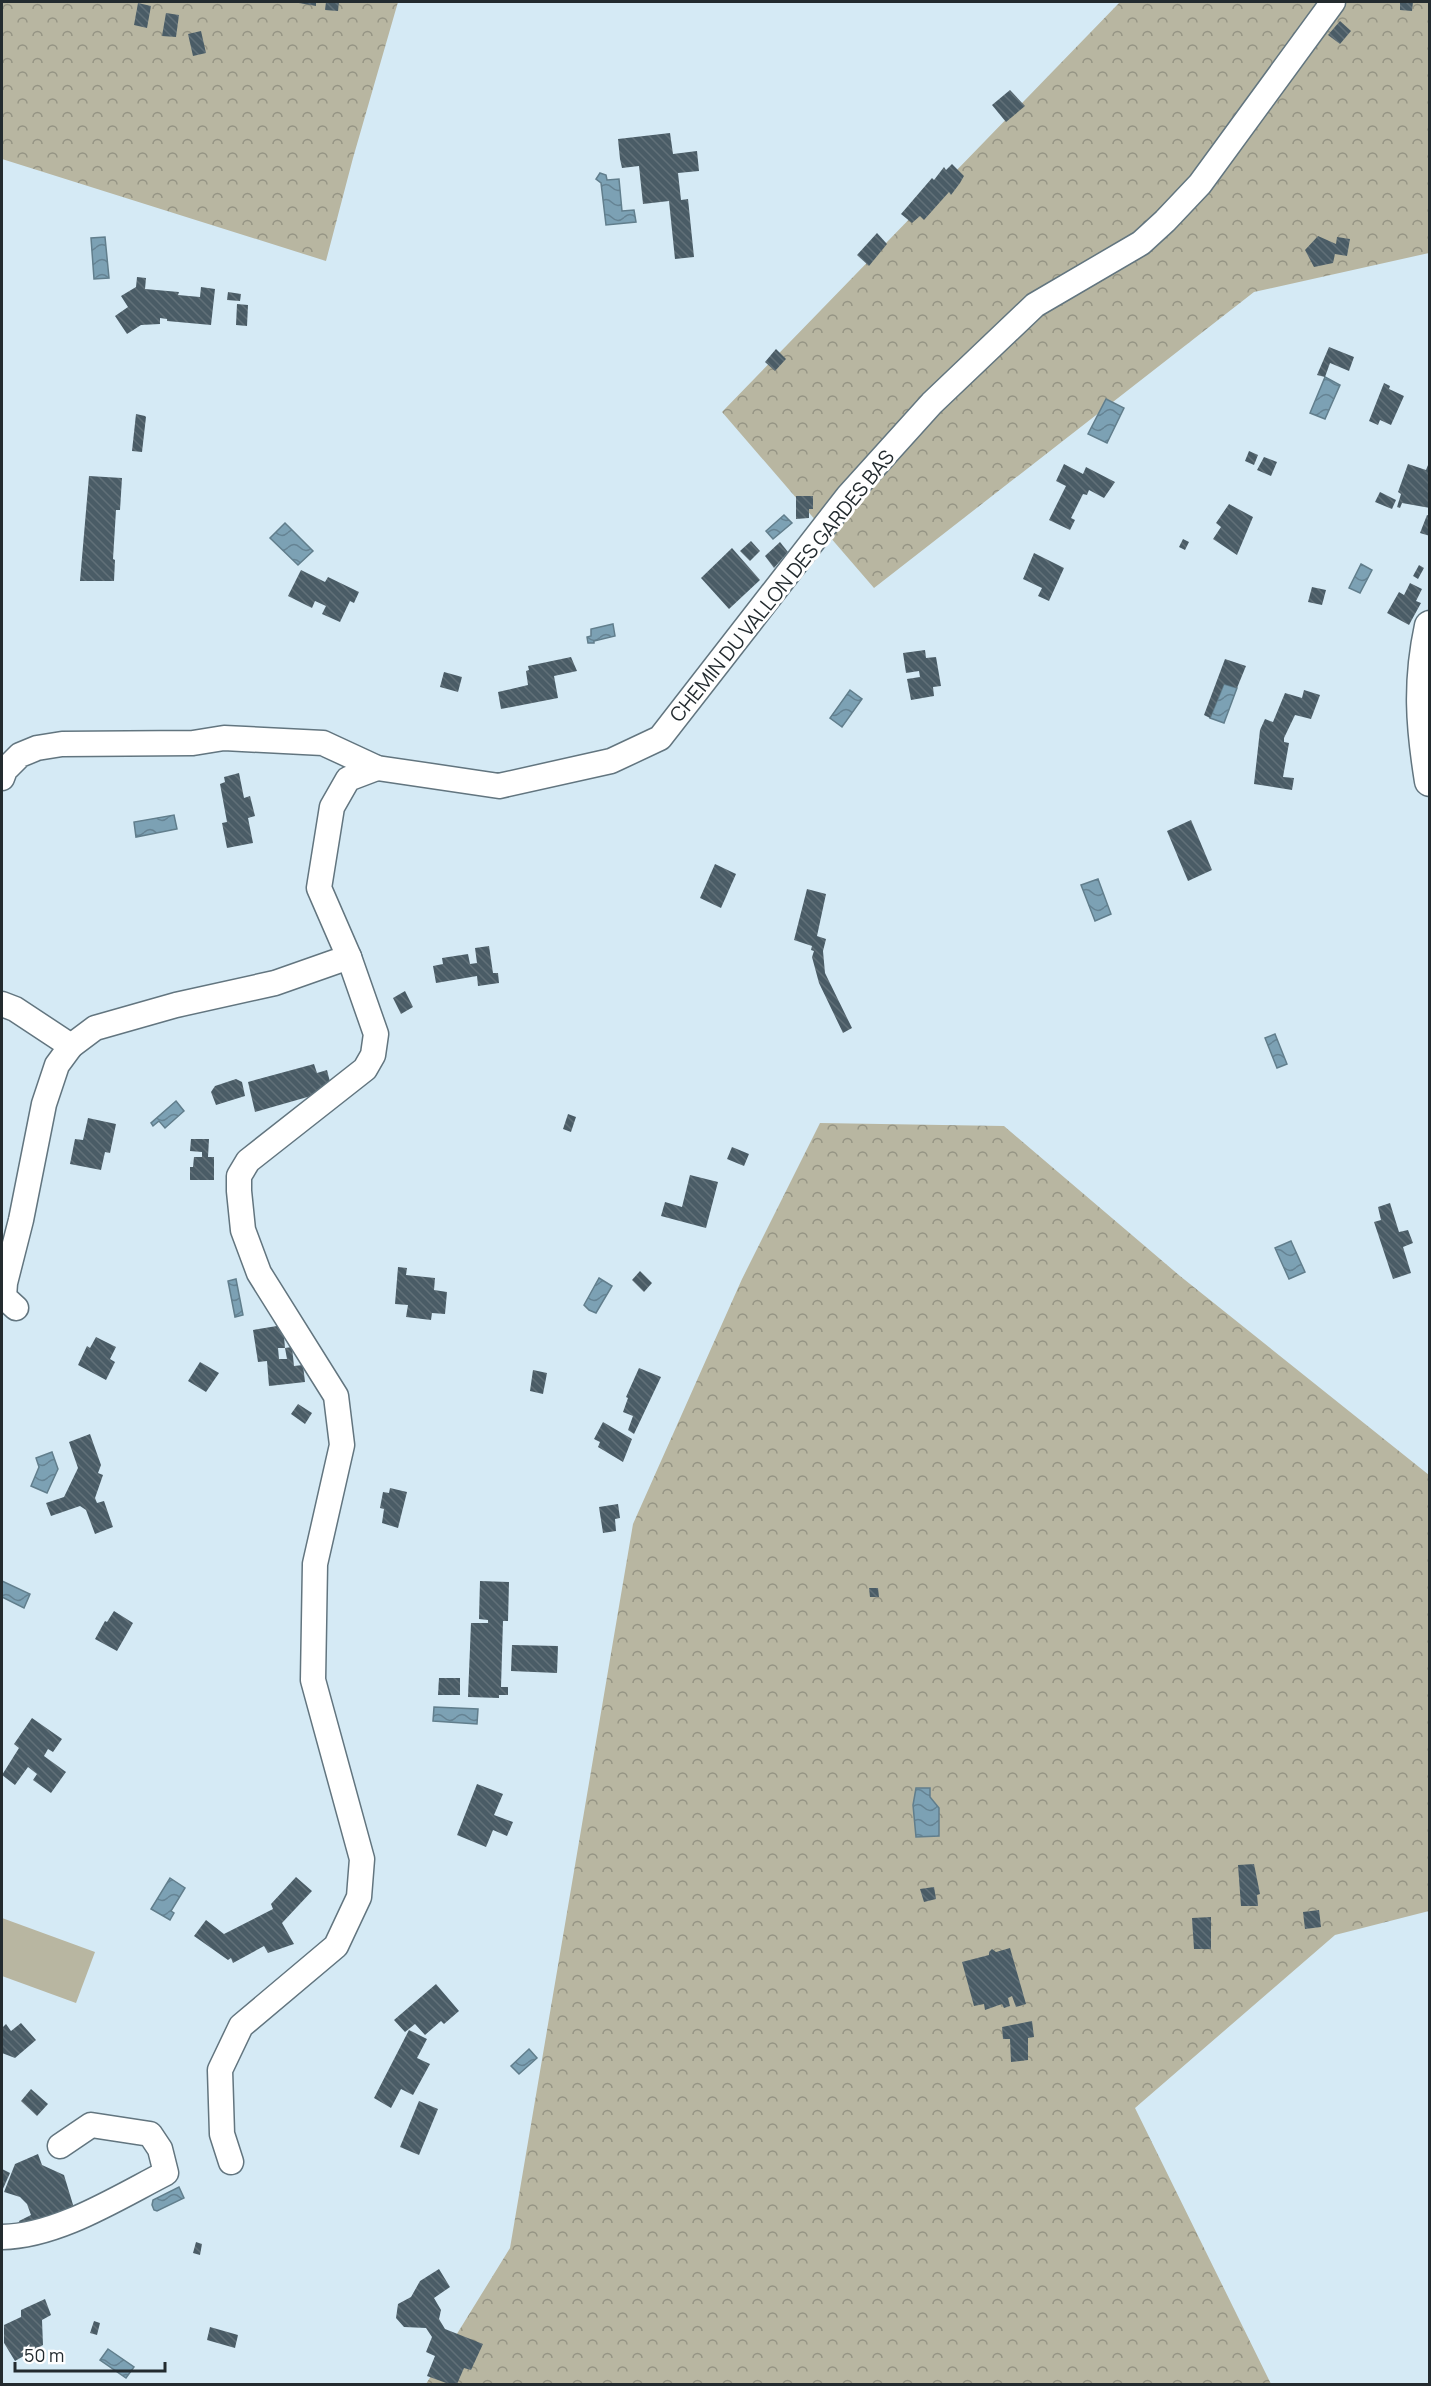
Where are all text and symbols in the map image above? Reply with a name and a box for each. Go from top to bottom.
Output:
street label: CHEMIN DU VALLON DES GARDES BAS [663,444,900,727]
scale bar [15,2335,165,2373]
text: 50 m [24,2343,64,2367]

